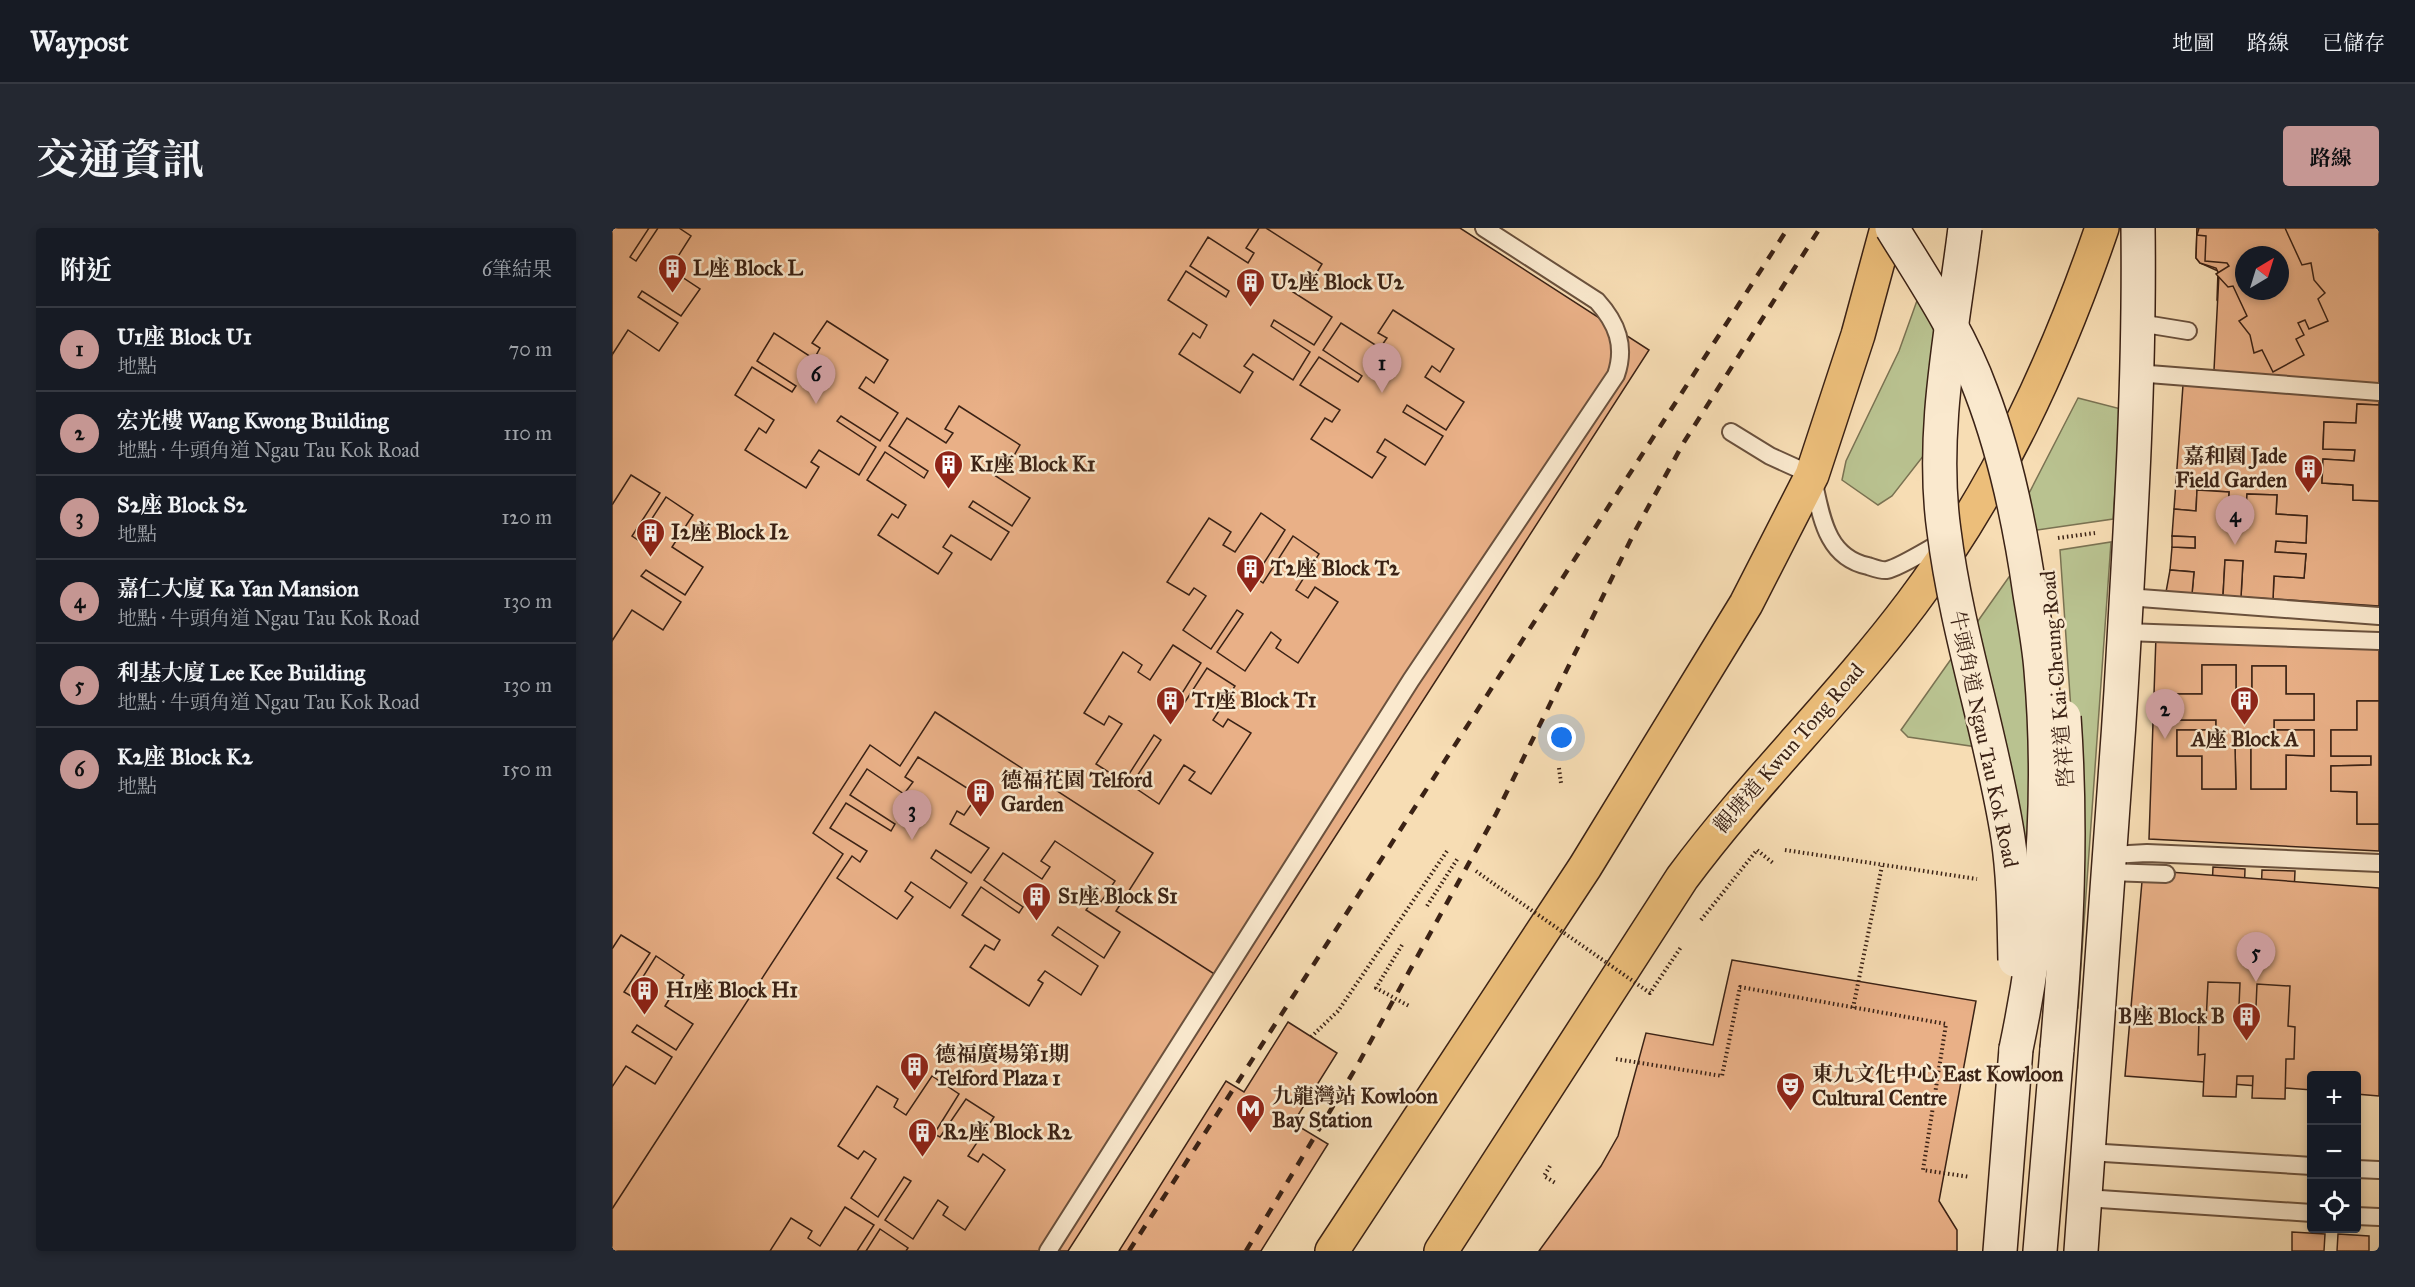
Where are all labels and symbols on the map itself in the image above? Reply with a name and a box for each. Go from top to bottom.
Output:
north arrow [2235,246,2289,300]
building icon: L座 Block L [656,252,688,294]
place label: L座 Block L [693,255,803,281]
building icon: U2座 Block U2 [1234,266,1266,308]
place label: U2座 Block U2 [1271,269,1404,295]
pin: 1 [1362,344,1402,393]
pin: 6 [796,354,836,404]
place label: 嘉和園 Jade Field Garden [2176,443,2288,493]
building icon: K1座 Block K1 [933,448,965,490]
place label: K1座 Block K1 [970,451,1095,477]
building icon: 嘉和園 Jade Field Garden [2292,452,2324,494]
pin: 4 [2216,496,2254,545]
building icon: I2座 Block I2 [634,516,666,558]
place label: I2座 Block I2 [671,519,789,545]
building icon: T2座 Block T2 [1234,552,1266,594]
place label: T2座 Block T2 [1270,555,1400,581]
street label: 啓祥道 Kai Cheung Road [2035,569,2079,789]
street label: 牛頭角道 Ngau Tau Kok Road [1944,608,2024,870]
street label: 觀塘道 Kwun Tong Road [1708,657,1870,838]
building icon: T1座 Block T1 [1155,684,1187,726]
building icon: A座 Block A [2229,684,2261,726]
place label: T1座 Block T1 [1191,687,1316,713]
pin: 2 [2146,690,2184,739]
your location [1547,723,1576,752]
place label: A座 Block A [2189,726,2299,752]
place label: 德福花園 Telford Garden [1001,767,1153,817]
building icon: 德福花園 Telford Garden [964,776,996,818]
pin: 3 [892,790,932,840]
building icon: S1座 Block S1 [1021,880,1053,922]
place label: S1座 Block S1 [1058,883,1178,909]
pin: 5 [2236,932,2276,982]
building icon: H1座 Block H1 [629,974,661,1016]
place label: H1座 Block H1 [666,977,798,1003]
building icon: B座 Block B [2230,1000,2262,1042]
place label: B座 Block B [2118,1003,2225,1029]
place label: 德福廣場第1期 Telford Plaza 1 [934,1041,1069,1091]
building icon: 德福廣場第1期 Telford Plaza 1 [898,1050,930,1092]
place label: 東九文化中心 East Kowloon Cultural Centre [1812,1061,2064,1111]
theatre icon: 東九文化中心 East Kowloon Cultural Centre [1775,1070,1807,1112]
place label: 九龍灣站 Kowloon Bay Station [1272,1083,1439,1133]
metro station icon: 九龍灣站 Kowloon Bay Station [1235,1092,1267,1134]
building icon: R2座 Block R2 [906,1116,938,1158]
place label: R2座 Block R2 [943,1119,1073,1145]

